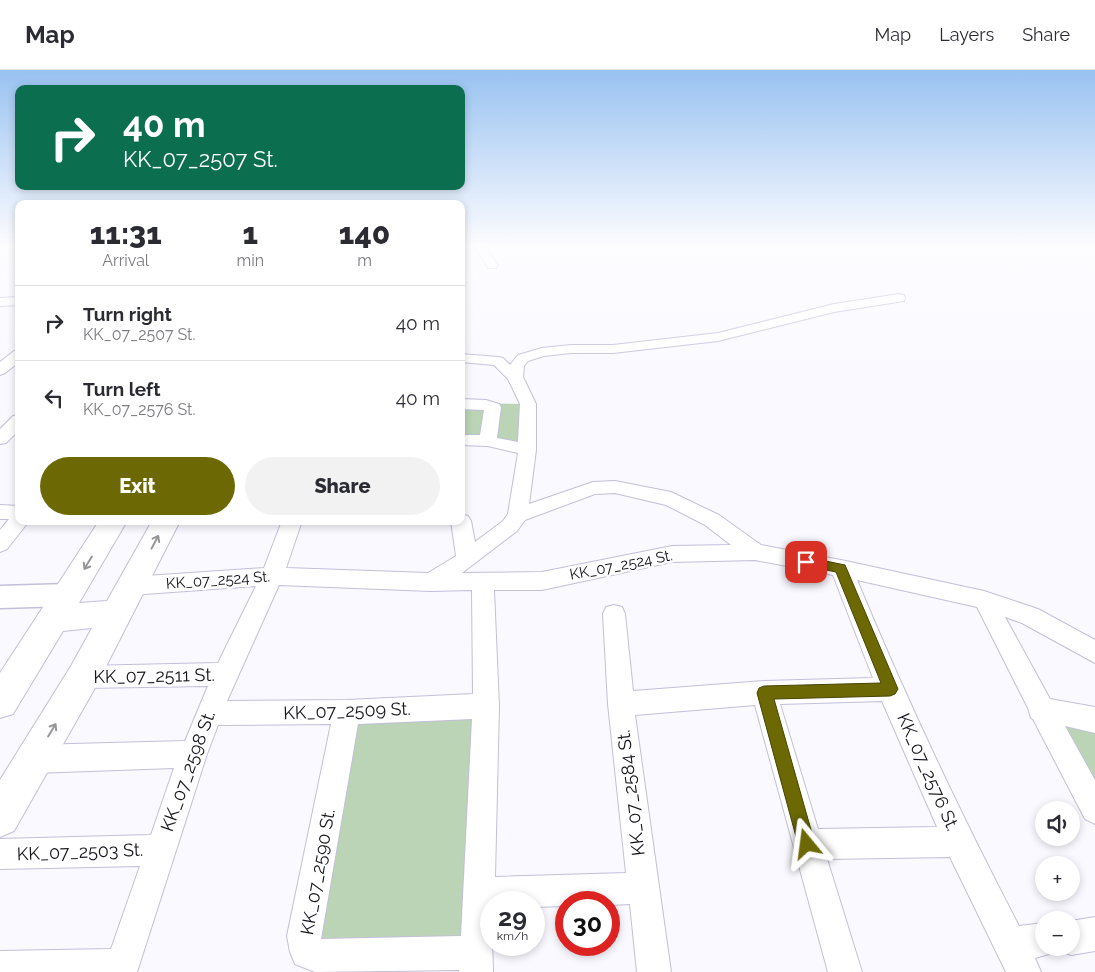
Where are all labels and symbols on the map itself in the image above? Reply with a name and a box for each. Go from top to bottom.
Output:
one-way arrow [150,534,160,549]
pin [785,541,827,583]
street label: KK_07_2524 St. [568,546,674,584]
one-way arrow [82,555,92,569]
street label: KK_07_2524 St. [165,567,271,593]
street label: KK_07_2511 St. [93,664,215,687]
street label: KK_07_2509 St. [283,698,411,723]
street label: KK_07_2598 St. [156,707,219,834]
street label: KK_07_2576 St. [893,710,964,834]
one-way arrow [47,724,57,738]
street label: KK_07_2584 St. [612,729,649,857]
street label: KK_07_2590 St. [296,807,339,937]
position arrow [780,817,832,869]
street label: KK_07_2503 St. [16,839,144,864]
speed limit sign: 30 [555,891,620,956]

